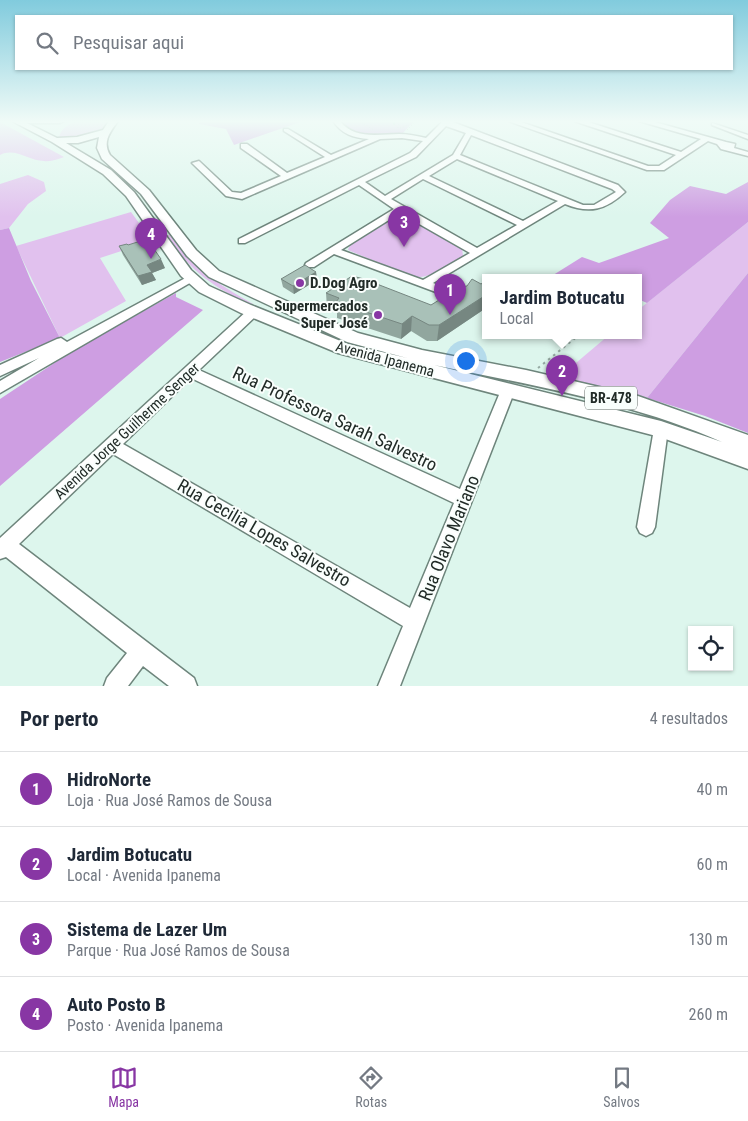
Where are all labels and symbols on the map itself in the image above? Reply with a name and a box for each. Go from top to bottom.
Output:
pin: 3 [388,206,420,247]
pin: 4 [135,218,167,259]
place label: D.Dog Agro [310,274,378,292]
pin: 1 [434,274,466,315]
marker: D.Dog Agro [294,277,306,289]
place label: Supermercados Super José [274,297,368,332]
marker: Supermercados Super José [372,309,384,321]
street label: Avenida Ipanema [334,337,436,381]
your location [453,348,479,374]
pin: 2 [546,355,578,396]
street label: Avenida Jorge Guilherme Senger [51,359,204,503]
street label: Rua Professora Sarah Salvestro [230,362,441,475]
road number: BR-478 [585,386,637,409]
street label: Rua Olavo Mariano [414,472,483,604]
street label: Rua Cecilia Lopes Salvestro [174,474,355,591]

